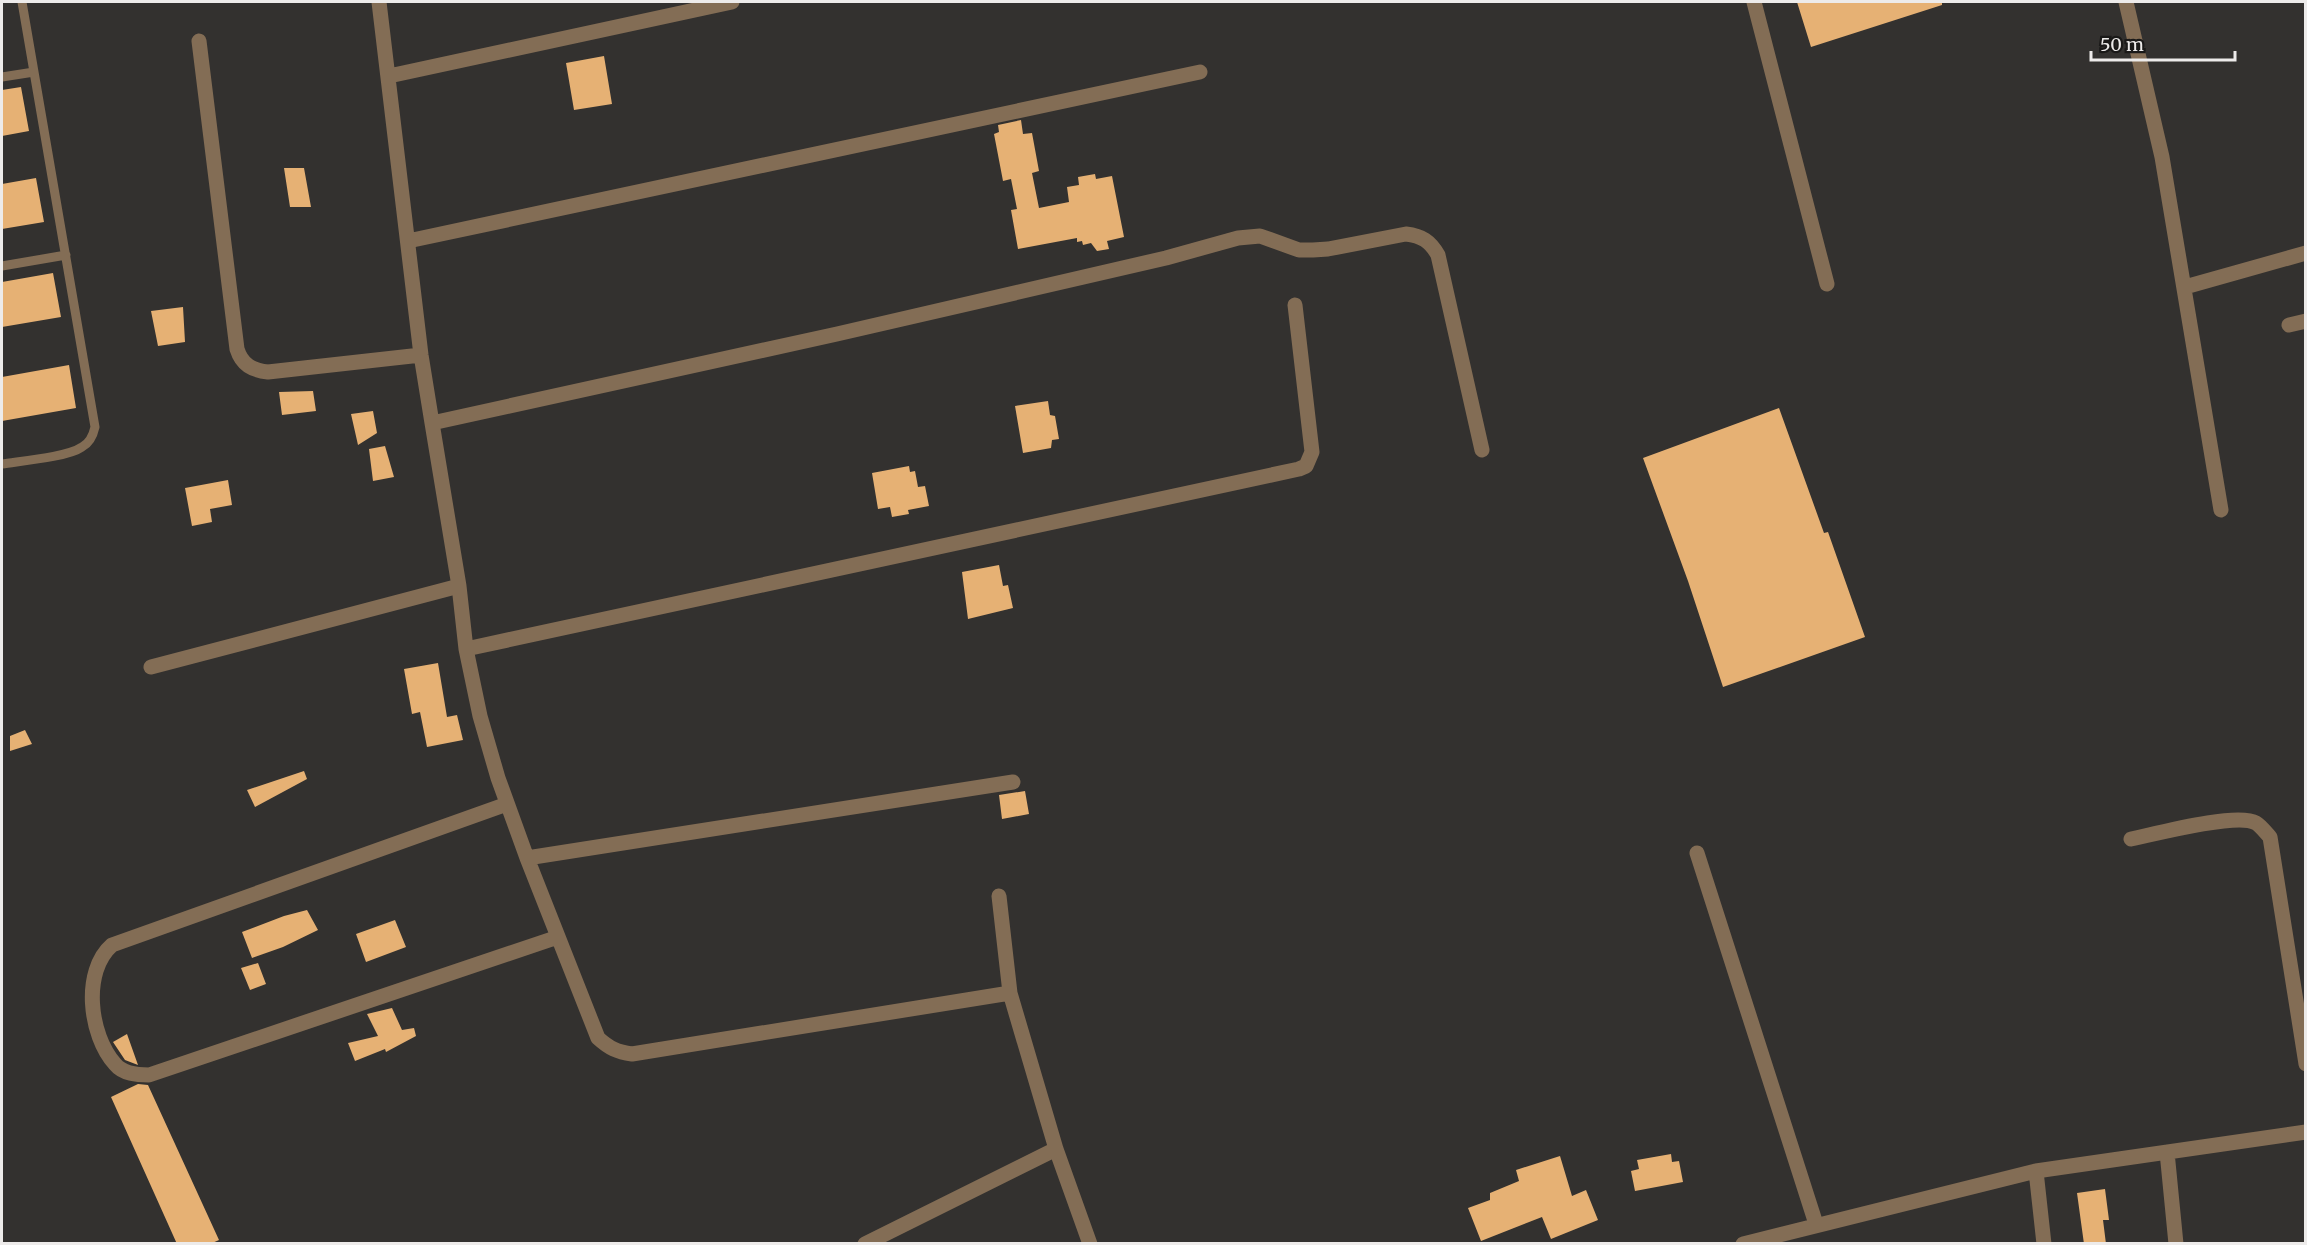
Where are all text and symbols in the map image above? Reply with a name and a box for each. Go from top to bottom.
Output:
scale bar [2091,24,2235,62]
text: 50 m [2100,33,2144,56]

